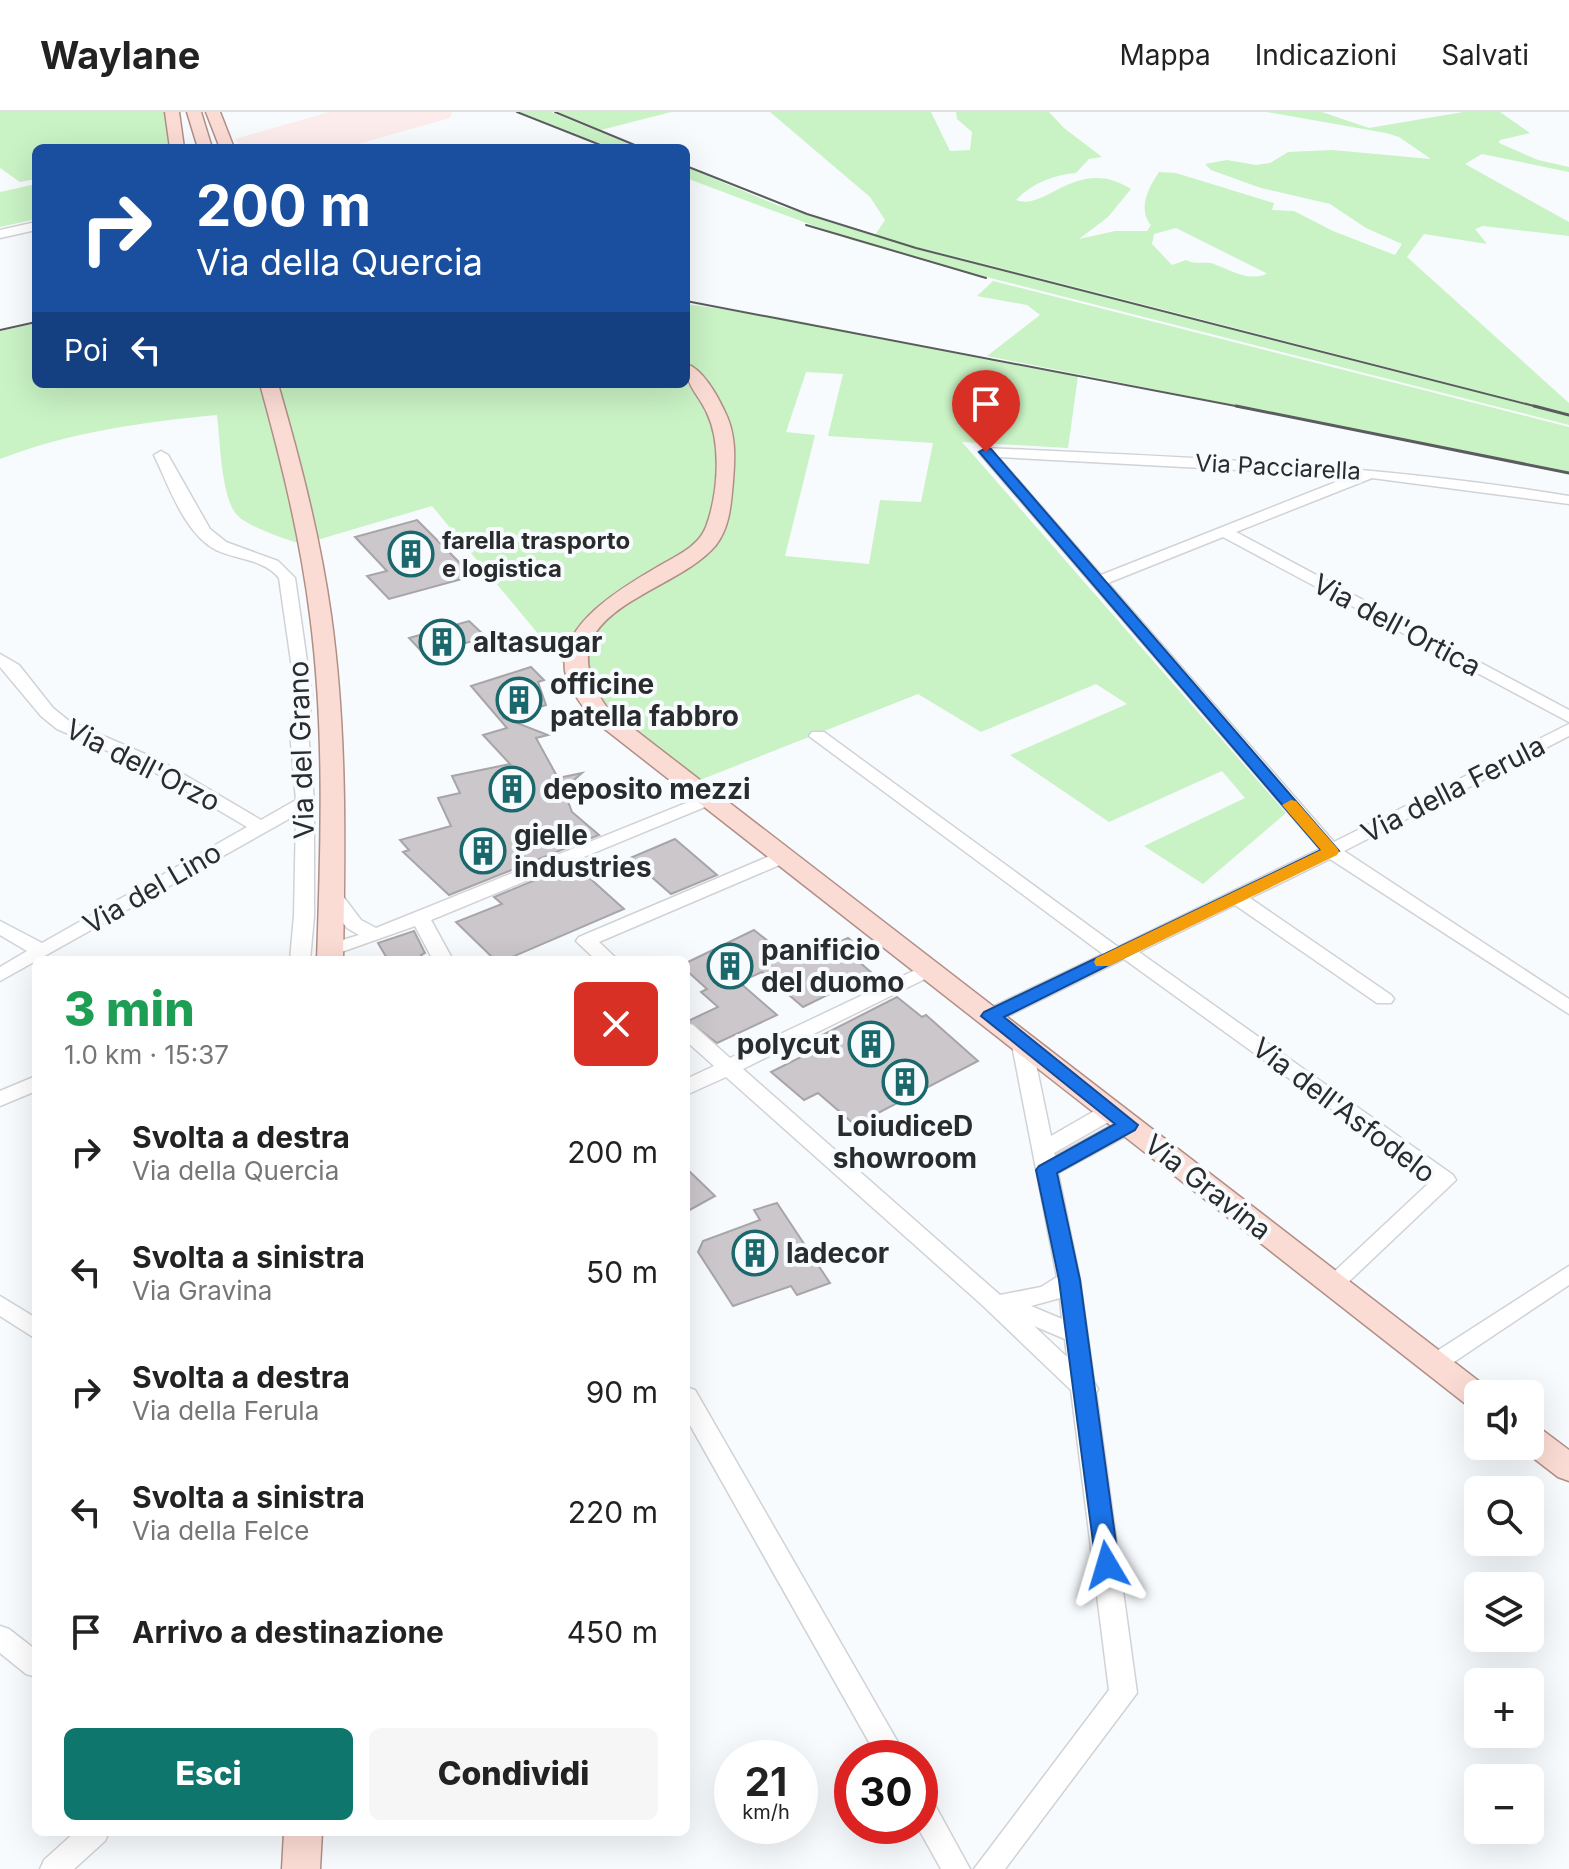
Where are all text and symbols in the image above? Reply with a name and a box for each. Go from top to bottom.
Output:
text: Waylane [40,32,200,78]
text: Mappa [1119,38,1211,72]
text: Indicazioni [1255,38,1397,72]
text: Salvati [1441,38,1529,72]
text: 200 m [196,172,371,240]
icon: right [64,176,168,280]
text: Via della Quercia [196,240,483,284]
icon: left [124,328,168,372]
text: Poi [64,332,108,368]
pin [952,370,1020,452]
icon: arrive [964,382,1008,426]
street label: Via Pacciarella [1194,448,1362,486]
place label: farella trasporto e logistica [442,526,630,583]
building icon: farella trasporto e logistica [387,530,435,578]
street label: Via dell'Ortica [1307,566,1487,684]
building icon: altasugar [418,618,466,666]
place label: altasugar [473,625,602,659]
street label: Via del Grano [281,660,321,840]
place label: officine patella fabbro [550,667,739,733]
building icon: officine patella fabbro [495,676,543,724]
street label: Via dell'Orzo [60,712,226,818]
street label: Via della Ferula [1355,728,1551,850]
building icon: deposito mezzi [488,765,536,813]
place label: deposito mezzi [543,772,751,806]
place label: gielle industries [514,818,652,884]
building icon: gielle industries [459,827,507,875]
street label: Via del Lino [77,835,227,941]
place label: panificio del duomo [761,933,905,999]
building icon: panificio del duomo [706,942,754,990]
text: 3 min [64,979,195,1038]
button: close [574,982,658,1066]
building icon: polycut [847,1020,895,1068]
place label: polycut [737,1027,840,1061]
street label: Via dell'Asfodelo [1246,1030,1442,1190]
text: 1.0 km · 15:37 [64,1039,229,1070]
building icon: LoiudiceD showroom [881,1058,929,1106]
place label: LoiudiceD showroom [833,1109,977,1175]
text: Svolta a destra [132,1119,350,1155]
street label: Via Gravina [1138,1127,1278,1247]
icon: right [64,1130,108,1174]
text: 200 m [567,1134,658,1170]
text: Via della Quercia [132,1155,339,1186]
building icon: ladecor [731,1229,779,1277]
place label: ladecor [786,1236,889,1270]
text: Svolta a sinistra [132,1239,365,1275]
icon: left [64,1250,108,1294]
text: 50 m [586,1254,658,1290]
text: Via Gravina [132,1275,272,1306]
text: Svolta a destra [132,1359,350,1395]
icon: right [64,1370,108,1414]
text: 90 m [586,1374,658,1410]
map controls [1464,1380,1544,1844]
button: sound [1464,1380,1544,1460]
text: Via della Ferula [132,1395,319,1426]
button: search [1464,1476,1544,1556]
text: Svolta a sinistra [132,1479,365,1515]
icon: left [64,1490,108,1534]
text: 220 m [568,1494,658,1530]
text: Via della Felce [132,1515,310,1546]
position arrow [1065,1523,1149,1607]
button: layers [1464,1572,1544,1652]
icon: arrive [64,1610,108,1654]
text: Arrivo a destinazione [132,1614,444,1650]
text: 450 m [567,1614,658,1650]
button: + [1464,1668,1544,1748]
button: Esci [64,1728,353,1820]
button: Condividi [369,1728,658,1820]
speed limit sign: 30 [834,1740,938,1844]
text: 21 [745,1757,787,1806]
button: − [1464,1764,1544,1844]
text: km/h [742,1800,790,1824]

